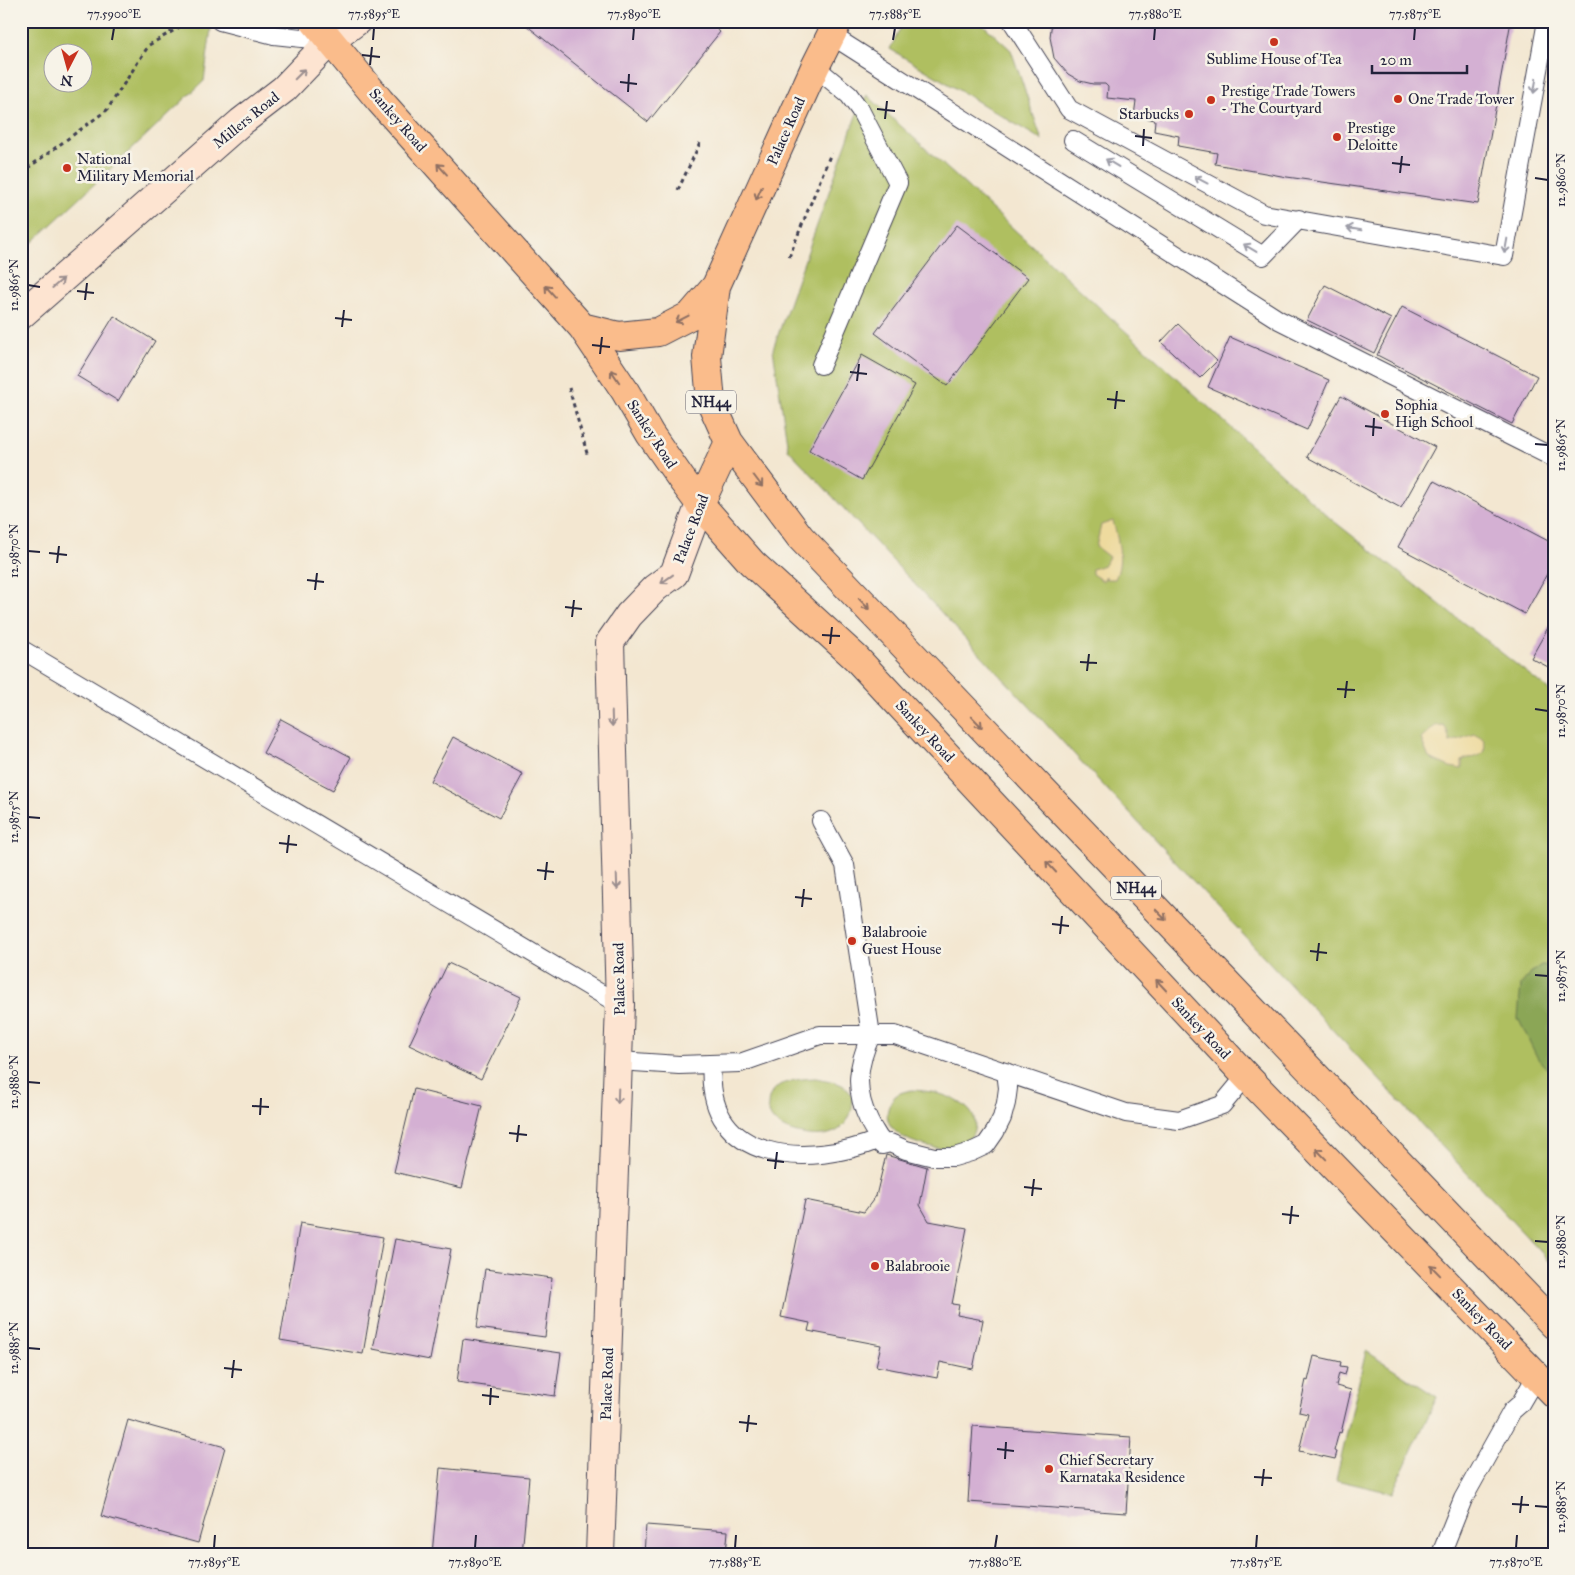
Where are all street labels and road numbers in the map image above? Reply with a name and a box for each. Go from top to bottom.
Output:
street label: Sankey Road [366,85,431,156]
street label: Millers Road [209,87,283,152]
street label: Palace Road [763,94,809,168]
road number: NH44 [686,391,736,414]
street label: Sankey Road [623,396,681,472]
street label: Palace Road [670,491,713,566]
street label: Sankey Road [892,696,959,766]
road number: NH44 [1111,876,1161,900]
street label: Palace Road [609,942,629,1016]
street label: Sankey Road [1168,993,1235,1063]
street label: Sankey Road [1448,1285,1516,1354]
street label: Palace Road [597,1347,617,1421]

